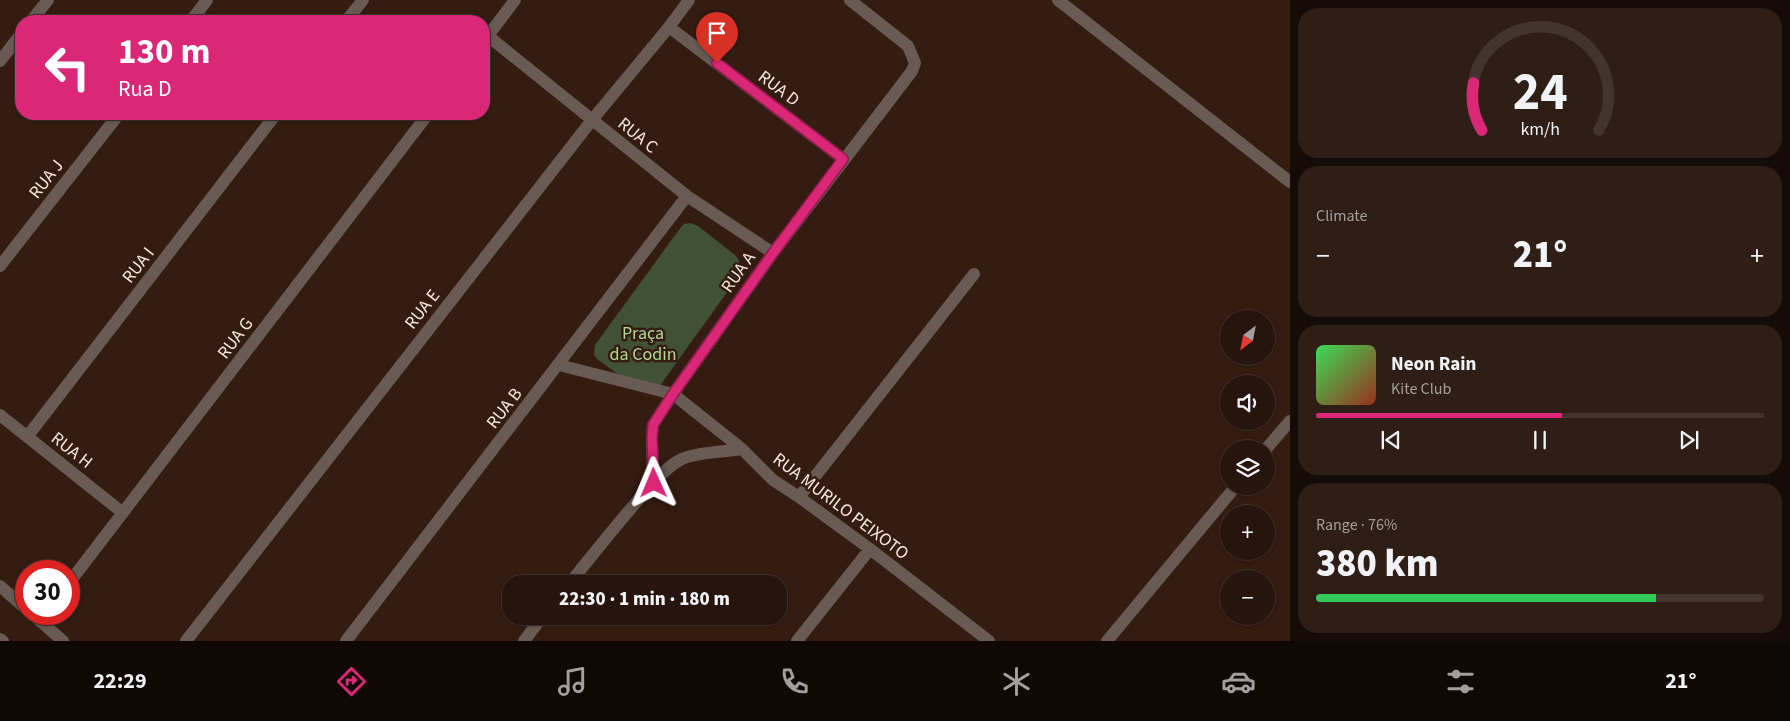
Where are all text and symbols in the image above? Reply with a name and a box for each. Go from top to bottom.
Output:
pin [696,12,738,63]
icon: arrive [703,19,731,47]
text: 130 m [118,27,210,77]
icon: left [35,35,100,100]
text: 24 [1513,56,1567,130]
street label: RUA D [753,65,805,112]
text: Rua D [118,73,172,105]
street label: RUA C [612,111,663,159]
text: km/h [1520,117,1560,142]
street label: RUA J [23,154,70,204]
text: Climate [1316,205,1367,227]
text: 21° [1513,228,1567,282]
text: − [1316,236,1330,276]
text: + [1750,236,1764,276]
street label: RUA I [116,242,160,289]
street label: RUA A [715,247,762,298]
street label: RUA E [399,284,446,335]
north arrow [1220,310,1275,365]
map controls [1220,310,1275,625]
street label: RUA G [212,312,259,364]
park label: Praça da Codin [610,321,676,367]
text: Neon Rain [1391,351,1476,378]
button: sound [1220,375,1275,430]
text: Kite Club [1391,378,1451,400]
street label: RUA B [481,383,528,434]
street label: RUA H [46,426,98,475]
icon: previous [1377,426,1405,454]
icon: pause [1526,426,1554,454]
icon: next [1675,426,1703,454]
button: layers [1220,440,1275,495]
street label: RUA MURILO PEIXOTO [768,447,914,566]
position arrow [627,456,679,508]
button: + [1220,505,1275,560]
text: Range · 76% [1316,514,1397,536]
text: 380 km [1316,537,1438,591]
speed limit sign: 30 [15,560,80,625]
button: − [1220,570,1275,625]
text: 22:30 · 1 min · 180 m [559,586,730,613]
icon: directions [334,664,369,699]
icon: music [555,664,590,699]
icon: phone [777,664,812,699]
icon: climate [999,664,1034,699]
icon: car [1221,664,1256,699]
icon: filters [1443,664,1478,699]
text: 22:29 [93,665,147,697]
text: 21° [1665,665,1696,697]

